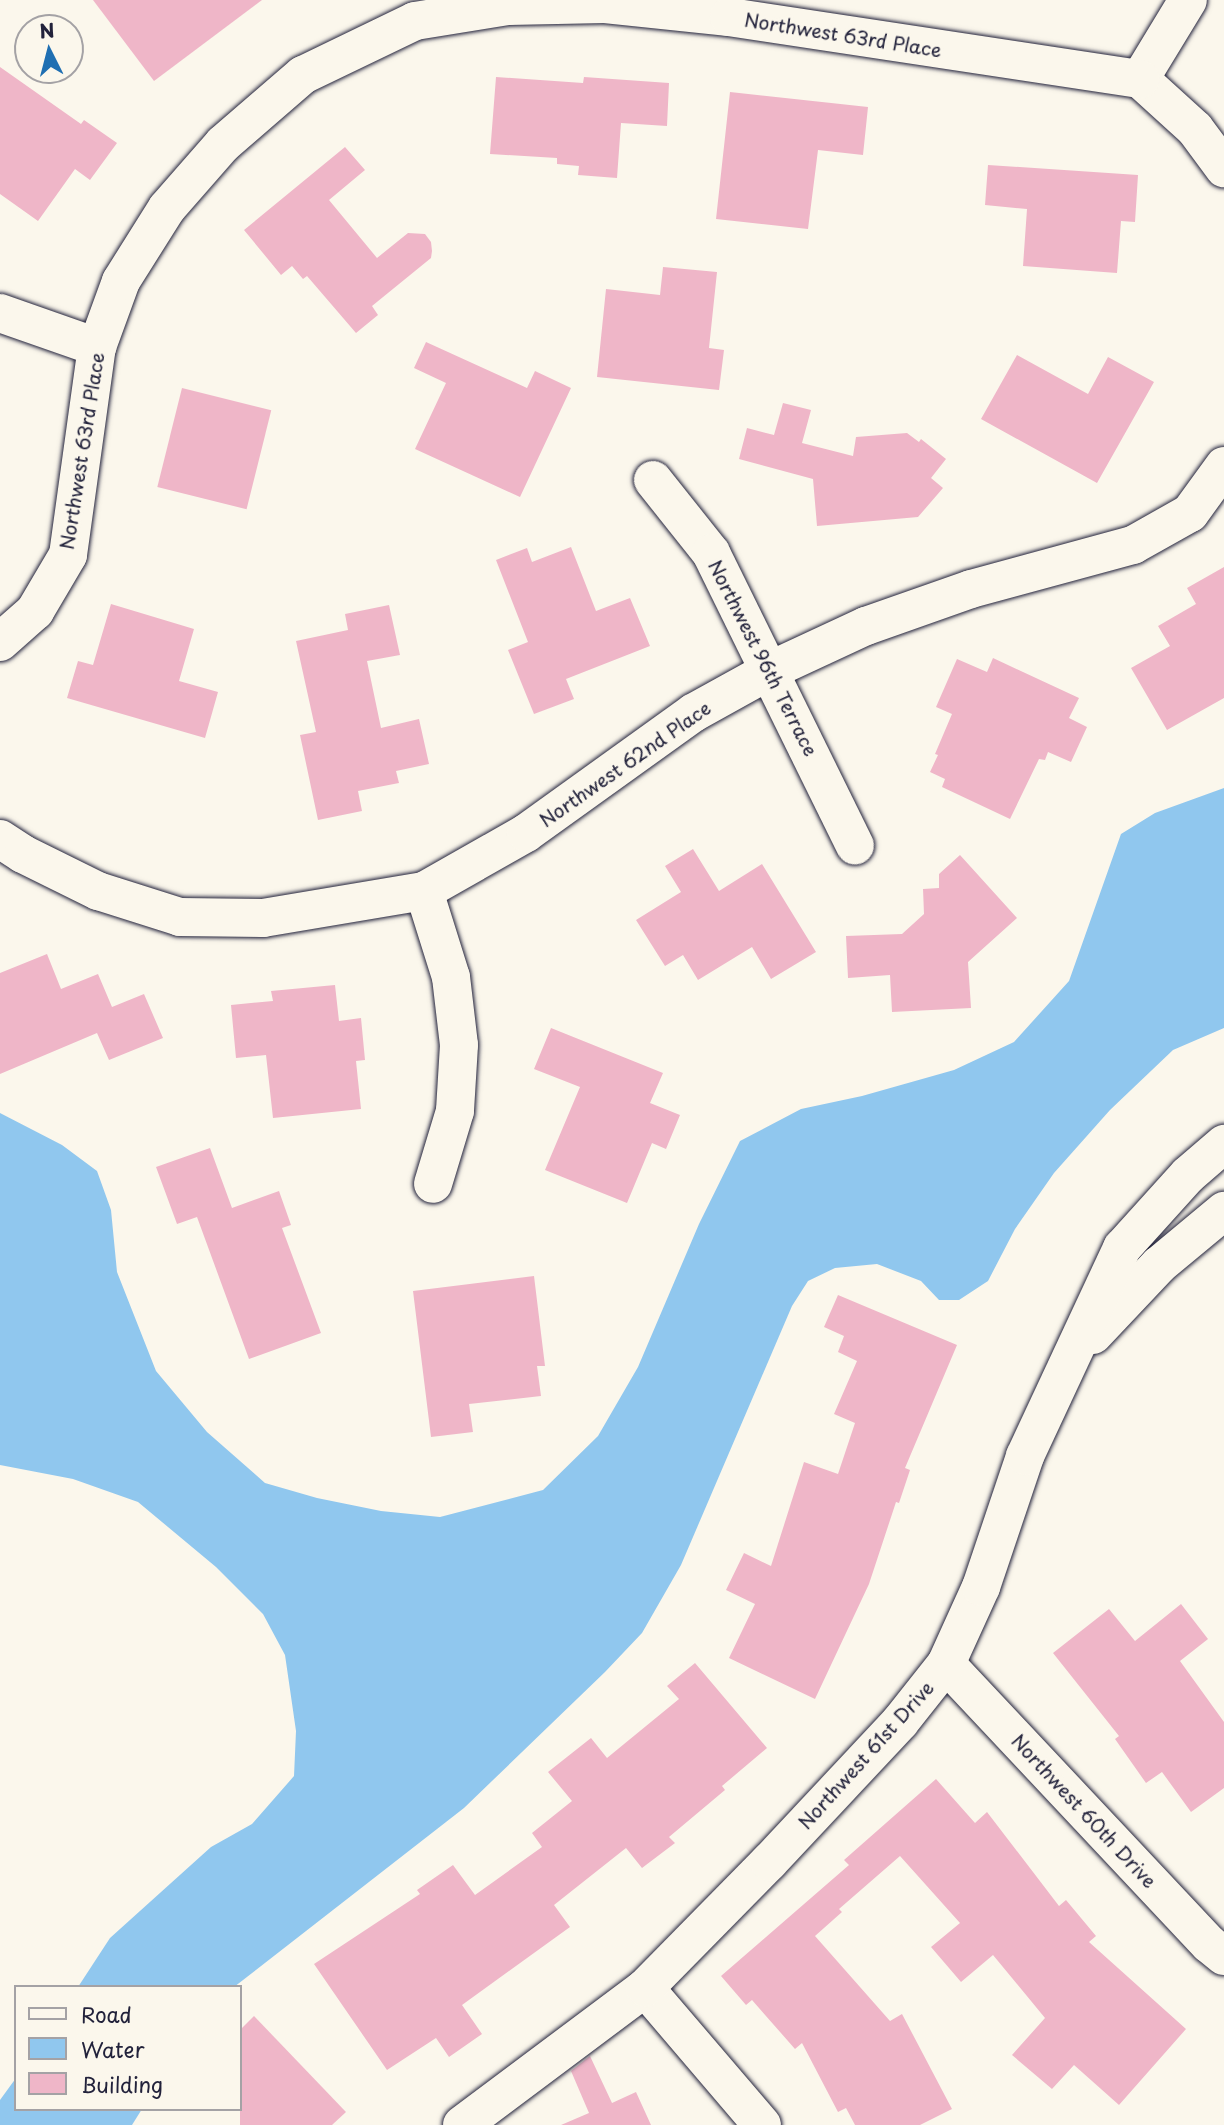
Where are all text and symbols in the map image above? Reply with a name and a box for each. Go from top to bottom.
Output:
street label: Northwest 63rd Place [742,8,944,62]
north arrow [14,14,84,84]
text: N [38,15,56,45]
street label: Northwest 63rd Place [55,350,109,552]
street label: Northwest 96th Terrace [703,555,823,761]
street label: Northwest 62nd Place [535,696,715,832]
street label: Northwest 61st Drive [793,1675,939,1835]
street label: Northwest 60th Drive [1007,1730,1161,1892]
legend [14,1985,242,2111]
text: Road [81,1998,132,2030]
text: Water [81,2033,144,2065]
text: Building [81,2068,163,2100]

